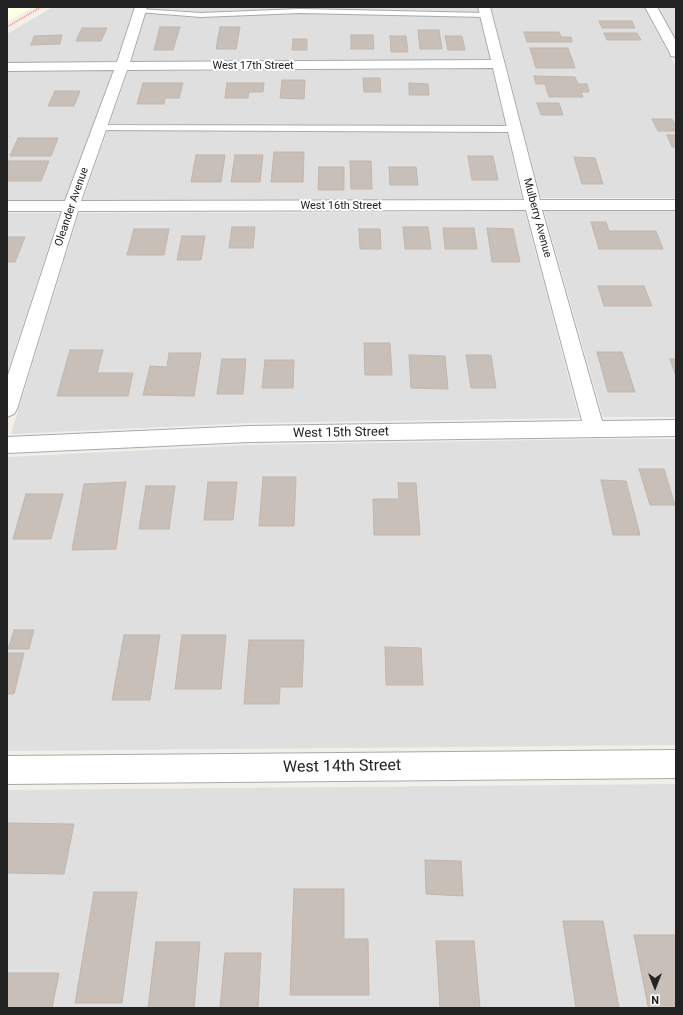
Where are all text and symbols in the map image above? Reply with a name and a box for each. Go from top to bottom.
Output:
street label: West 17th Street [212,59,294,73]
street label: Oleander Avenue [52,166,92,248]
street label: Mulberry Avenue [520,177,554,259]
street label: West 16th Street [300,199,382,213]
street label: West 15th Street [293,424,389,442]
street label: West 14th Street [283,756,401,778]
north arrow [635,967,675,1007]
text: N [651,993,659,1006]

